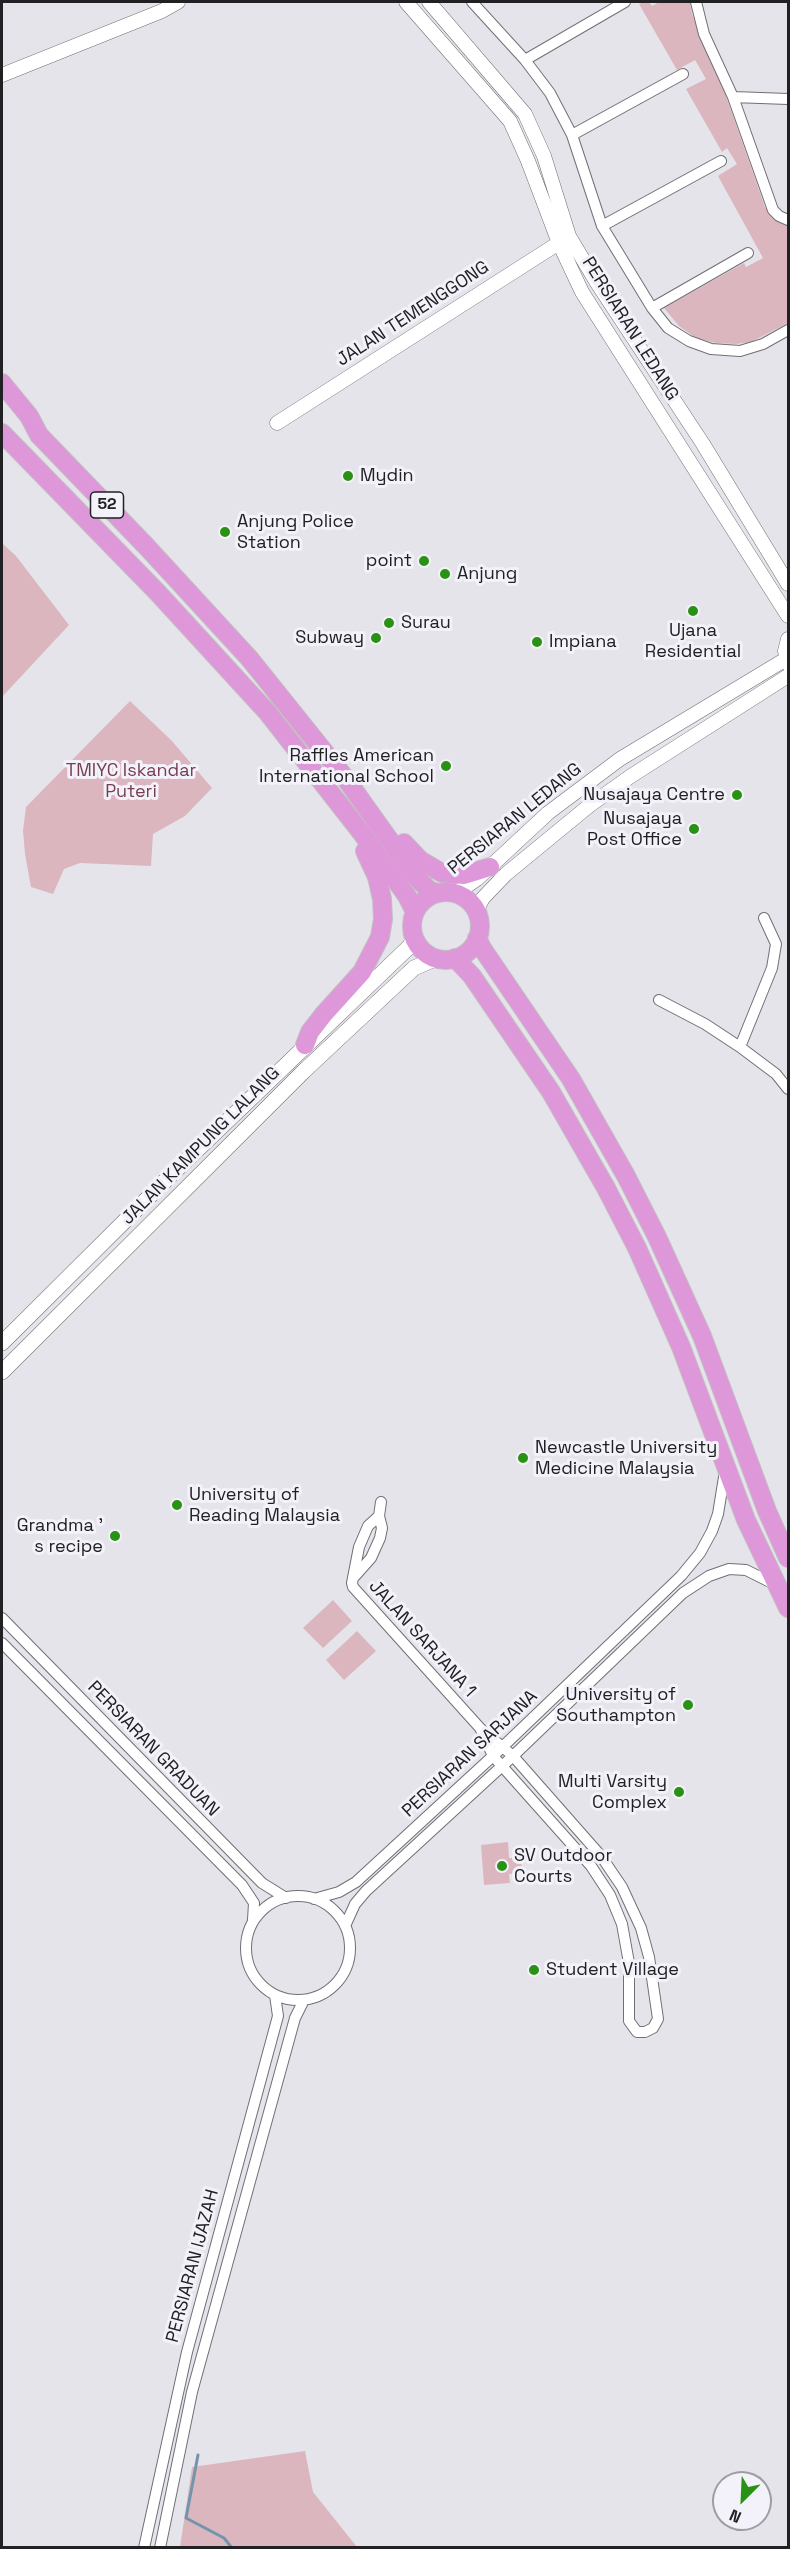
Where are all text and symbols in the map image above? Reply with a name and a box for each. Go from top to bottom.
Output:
street label: PERSIARAN LEDANG [577,253,683,405]
street label: JALAN TEMENGGONG [333,257,493,371]
place label: Mydin [360,465,414,487]
marker: Mydin [341,469,355,483]
road number: 52 [90,492,124,518]
place label: Anjung Police Station [237,511,354,554]
marker: Anjung Police Station [218,525,232,539]
place label: point [366,550,412,572]
marker: point [417,554,431,568]
place label: Anjung [457,563,517,585]
marker: Anjung [438,567,452,581]
marker: Ujana Residential [686,604,700,618]
place label: Surau [401,612,451,634]
marker: Surau [382,616,396,630]
place label: Ujana Residential [645,620,741,662]
place label: Subway [295,627,364,649]
marker: Subway [369,631,383,645]
place label: Impiana [549,631,617,653]
marker: Impiana [530,635,544,649]
place label: Raffles American International School [259,745,434,788]
marker: Raffles American International School [439,759,453,773]
street label: PERSIARAN LEDANG [444,759,586,879]
park label: TMIYC Iskandar Puteri [66,760,196,802]
place label: Nusajaya Centre [583,784,725,806]
marker: Nusajaya Centre [730,788,744,802]
place label: Nusajaya Post Office [587,808,682,850]
marker: Nusajaya Post Office [687,822,701,836]
street label: JALAN KAMPUNG LALANG [118,1063,284,1229]
place label: Newcastle University Medicine Malaysia [535,1437,717,1480]
marker: Newcastle University Medicine Malaysia [516,1451,530,1465]
place label: University of Reading Malaysia [189,1484,340,1526]
marker: University of Reading Malaysia [170,1498,184,1512]
place label: Grandma ' s recipe [17,1515,103,1558]
marker: Grandma ' s recipe [108,1529,122,1543]
street label: JALAN SARJANA 1 [364,1576,480,1702]
street label: PERSIARAN GRADUAN [83,1677,223,1821]
place label: University of Southampton [556,1684,676,1726]
street label: PERSIARAN SARJANA [398,1686,542,1822]
marker: University of Southampton [681,1698,695,1712]
place label: Multi Varsity Complex [558,1771,667,1814]
marker: Multi Varsity Complex [672,1785,686,1799]
place label: SV Outdoor Courts [514,1845,612,1888]
marker: SV Outdoor Courts [495,1859,509,1873]
place label: Student Village [546,1959,679,1981]
marker: Student Village [527,1963,541,1977]
street label: PERSIARAN IJAZAH [162,2187,224,2345]
north arrow [712,2471,772,2531]
text: N [726,2504,744,2528]

